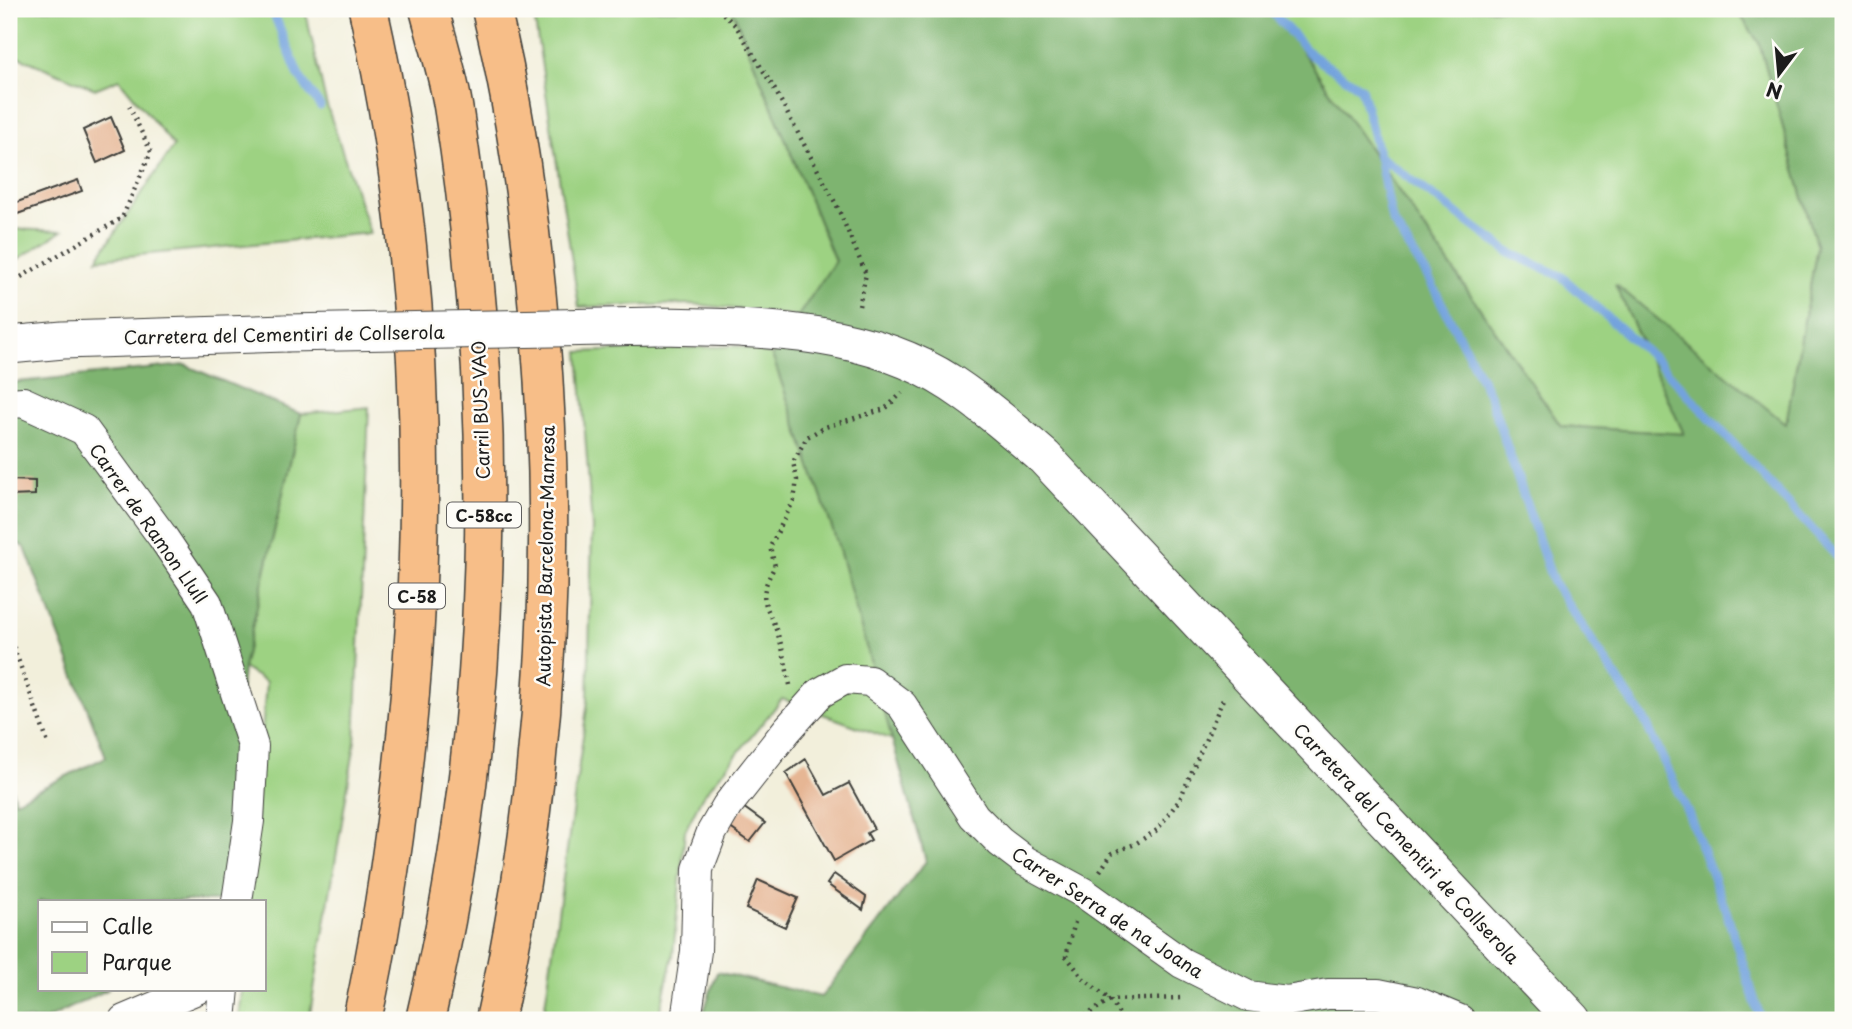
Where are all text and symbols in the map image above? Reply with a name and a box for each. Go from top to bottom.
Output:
north arrow [1744,38,1814,108]
text: N [1763,76,1785,107]
street label: Carretera del Cementiri de Collserola [123,318,446,350]
street label: Carril BUS-VAO [464,340,496,480]
street label: Autopista Barcelona-Manresa [529,424,561,687]
street label: Carrer de Ramon Llull [83,437,215,609]
road number: C-58cc [447,502,521,528]
road number: C-58 [389,583,445,608]
street label: Carretera del Cementiri de Collserola [1288,716,1527,970]
street label: Carrer Serra de na Joana [1007,840,1210,985]
legend [38,900,266,990]
text: Calle [102,909,153,941]
text: Parque [102,945,172,977]

